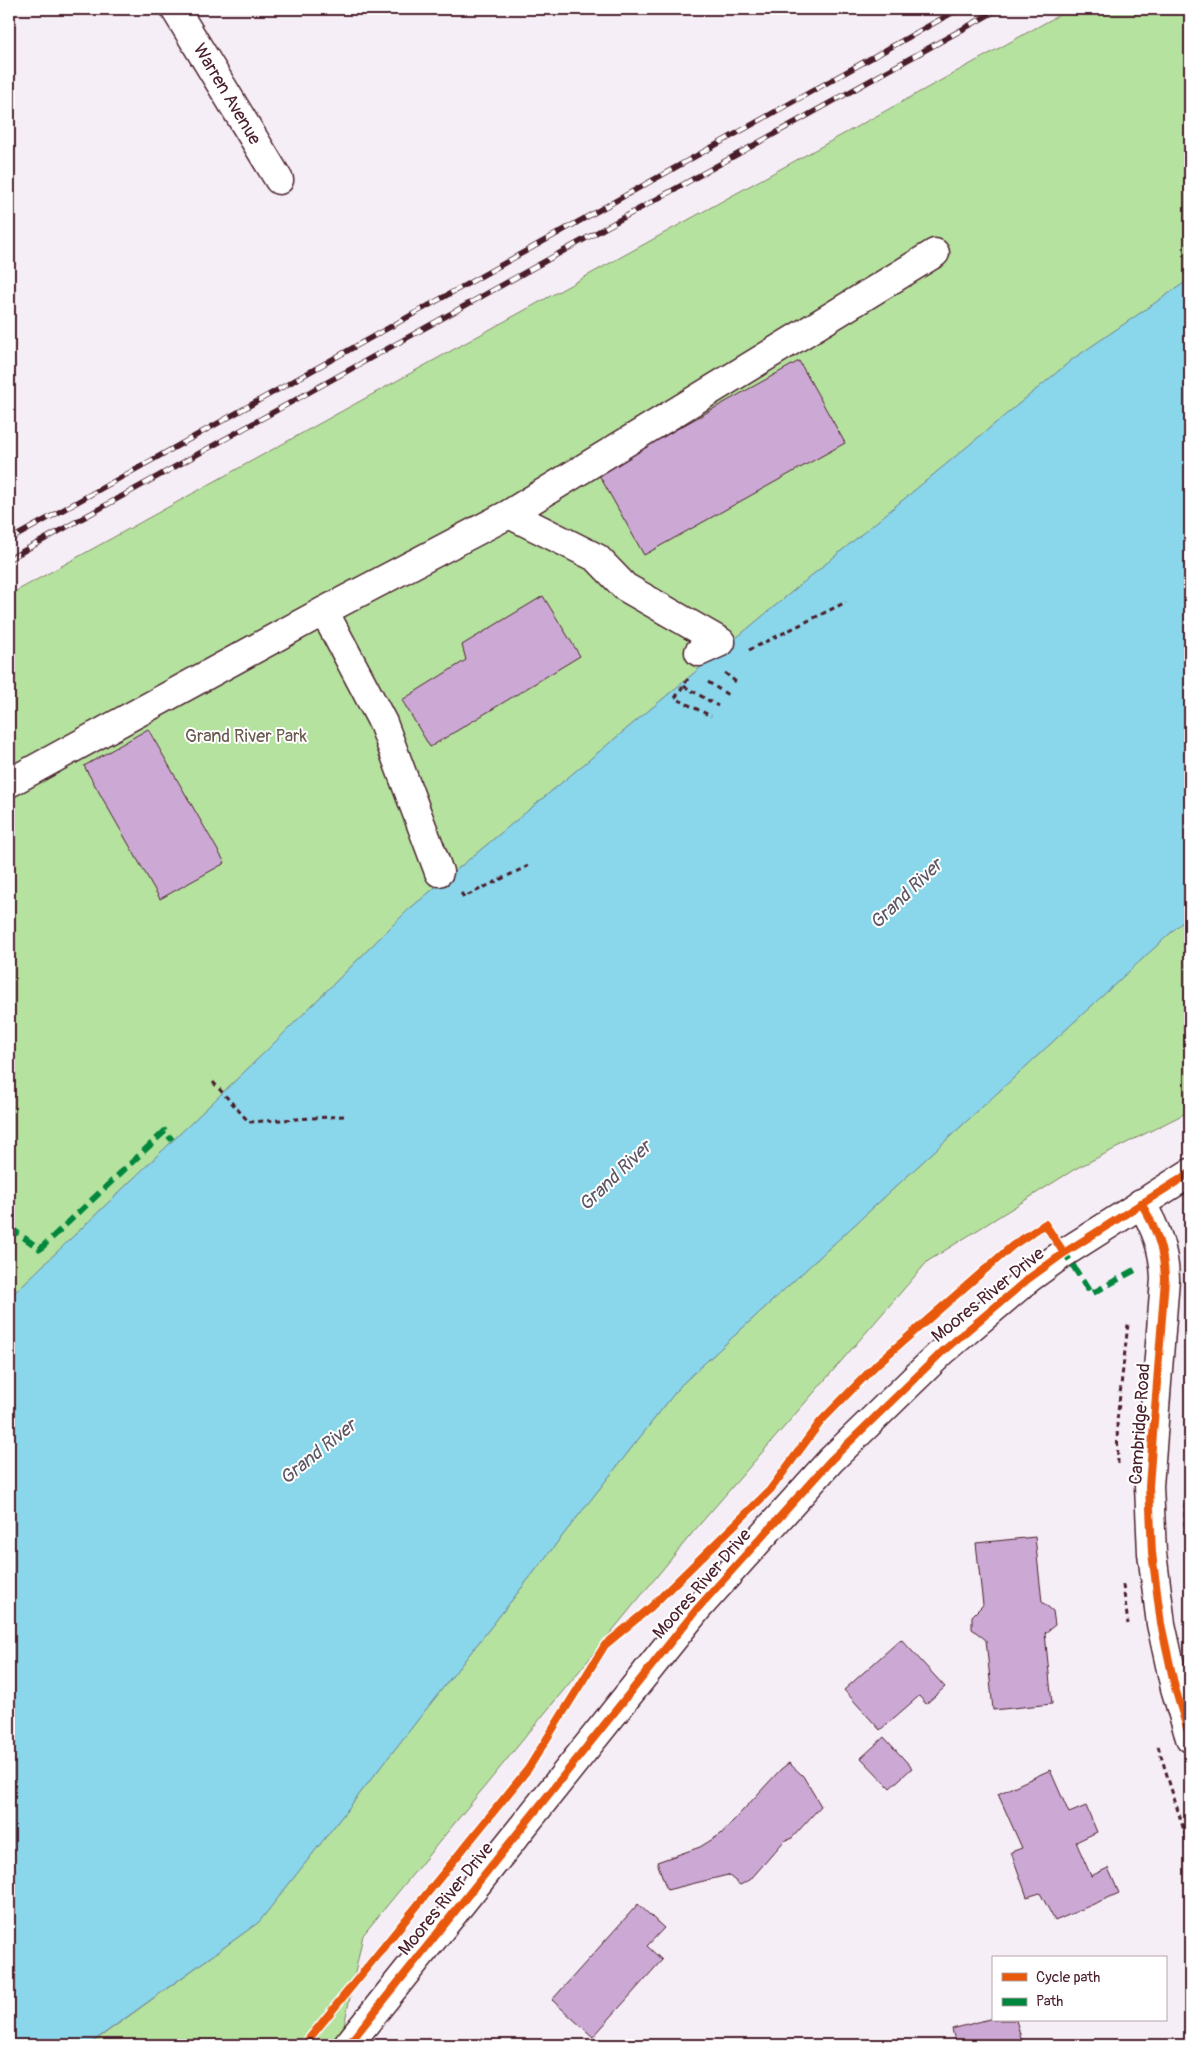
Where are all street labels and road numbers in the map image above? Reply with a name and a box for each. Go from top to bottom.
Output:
street label: Warren Avenue [188,39,266,149]
street label: Moores River Drive [927,1242,1049,1348]
street label: Cambridge Road [1124,1362,1156,1486]
street label: Moores River Drive [648,1524,756,1644]
street label: Moores River Drive [393,1838,499,1960]

